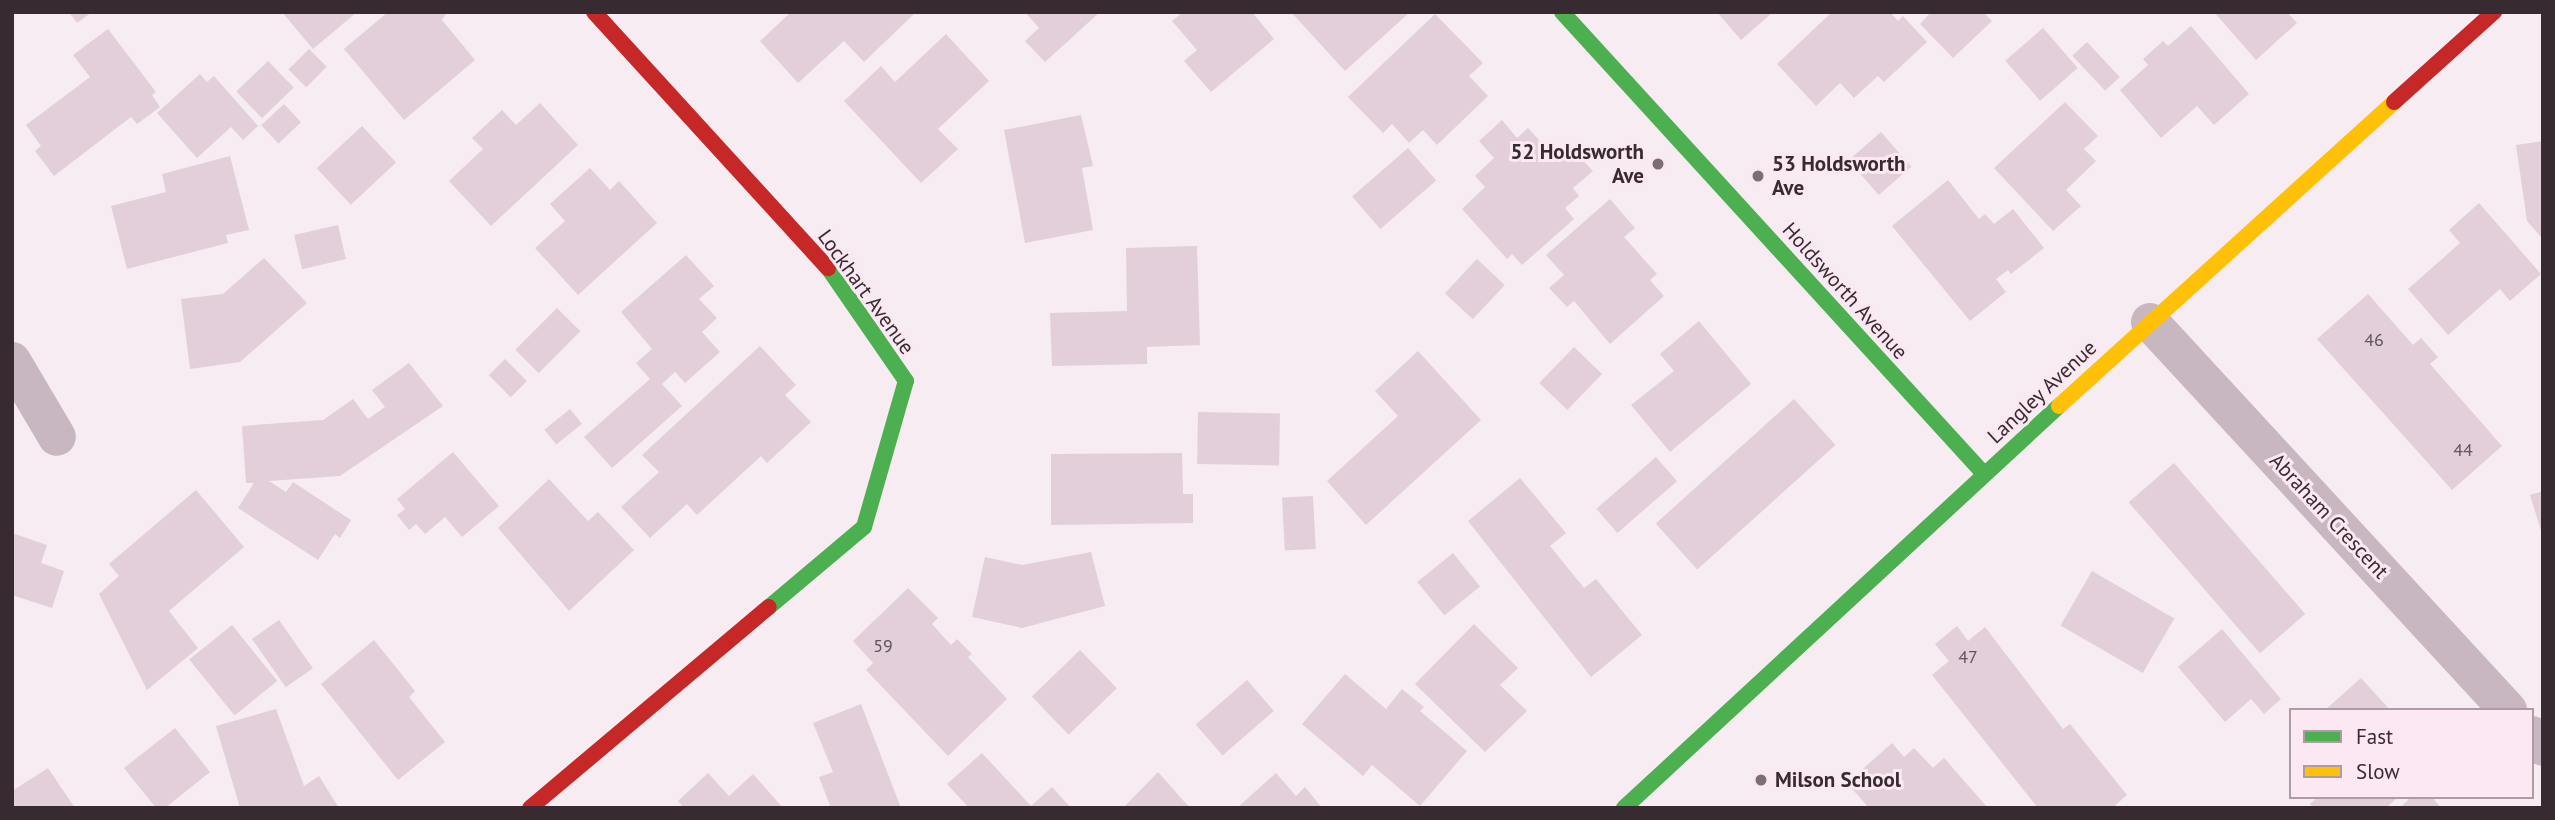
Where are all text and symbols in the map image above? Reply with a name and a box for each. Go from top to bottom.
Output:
place label: 52 Holdsworth Ave [1511,139,1644,189]
place label: 53 Holdsworth Ave [1772,151,1905,201]
marker: 52 Holdsworth Ave [1650,156,1666,172]
marker: 53 Holdsworth Ave [1750,168,1766,184]
street label: Holdsworth Avenue [1777,217,1913,365]
street label: Lockhart Avenue [812,225,920,359]
house number: 46 [2364,329,2384,351]
street label: Langley Avenue [1982,335,2102,449]
house number: 44 [2453,439,2473,461]
street label: Abraham Crescent [2264,448,2394,584]
house number: 59 [873,635,893,657]
house number: 47 [1958,646,1978,668]
legend [2289,708,2534,799]
text: Fast [2356,723,2393,750]
text: Slow [2356,758,2400,785]
place label: Milson School [1775,767,1901,793]
marker: Milson School [1753,772,1769,788]

